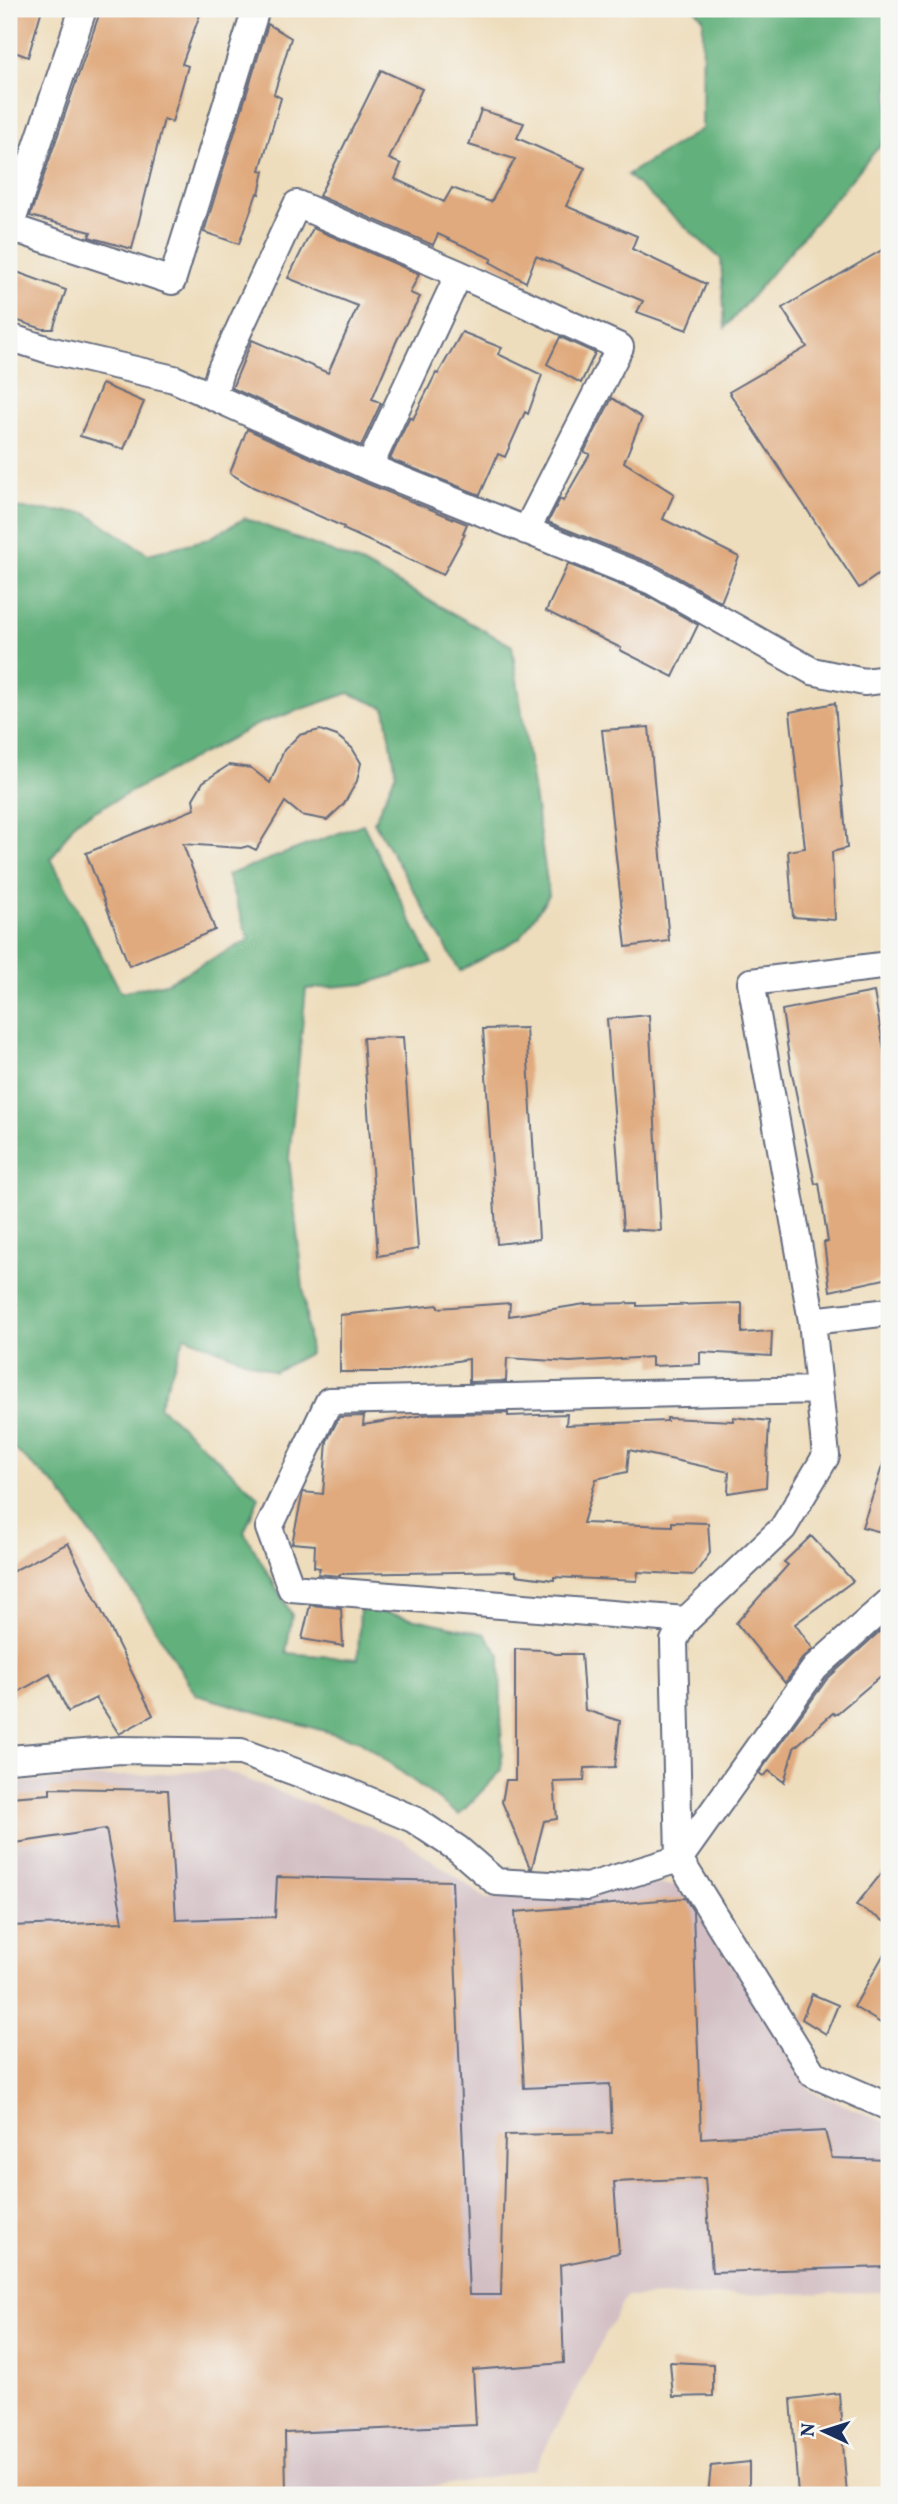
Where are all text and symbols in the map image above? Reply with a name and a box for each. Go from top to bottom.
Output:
north arrow [790,2396,860,2466]
text: N [796,2422,823,2438]

